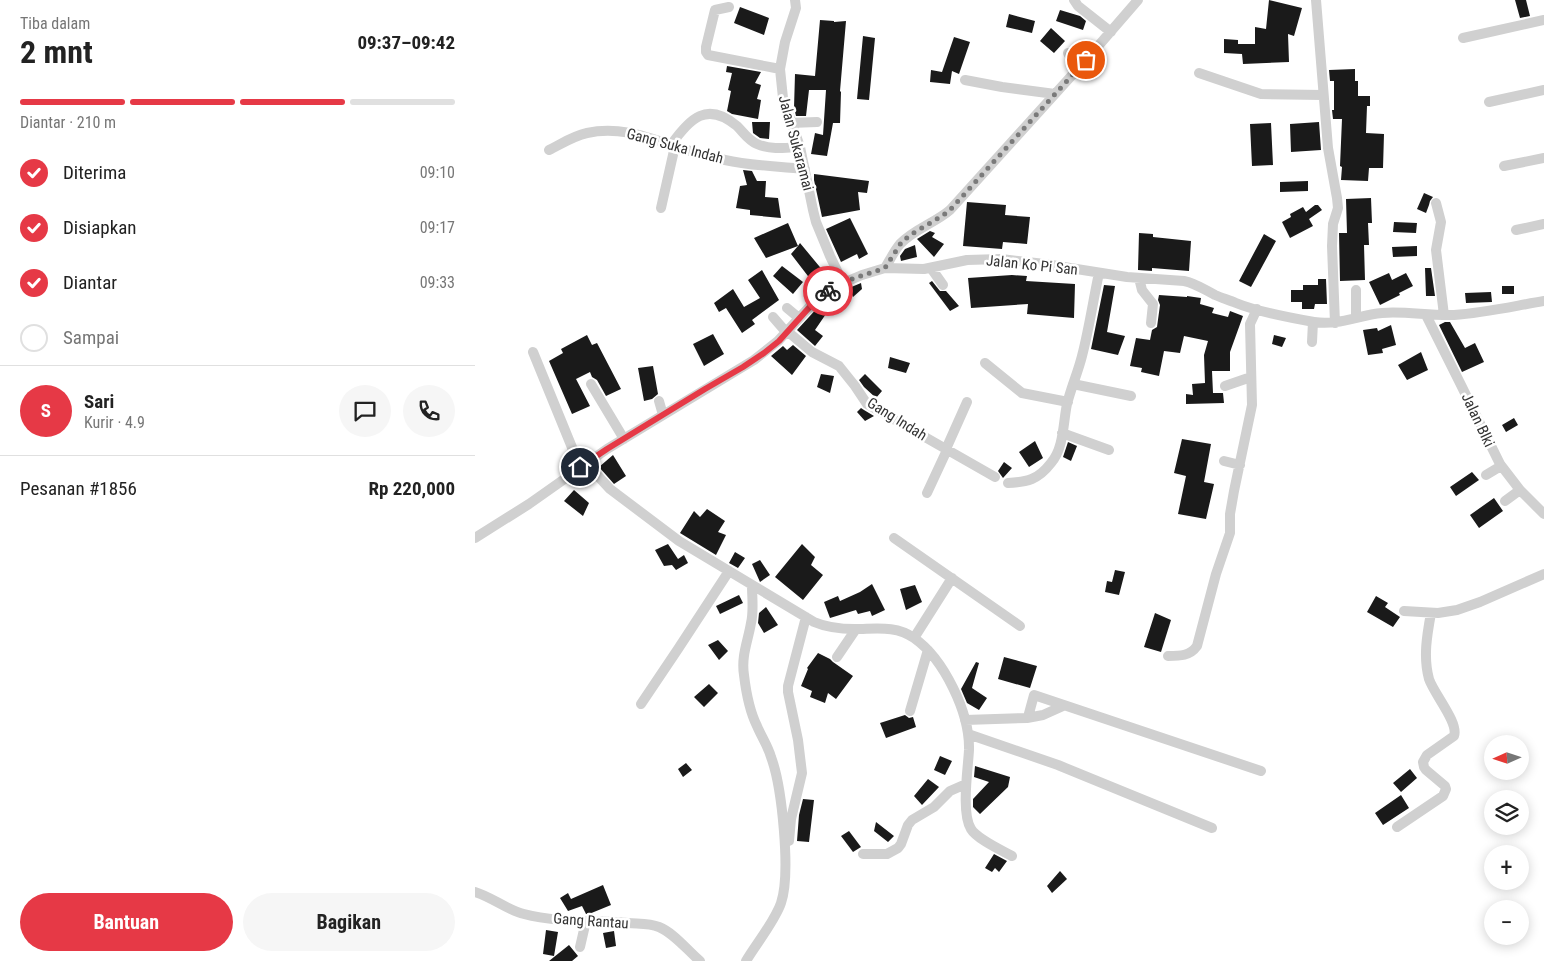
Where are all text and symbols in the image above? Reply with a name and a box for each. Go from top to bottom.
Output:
text: Tiba dalam [20,14,90,33]
text: 09:37–09:42 [357,31,455,54]
text: 2 mnt [20,33,93,71]
pin [1065,39,1107,81]
icon: bag [1072,46,1100,74]
street label: Jalan Sukaramai [775,93,817,193]
text: Diantar · 210 m [20,113,116,132]
street label: Gang Suka Indah [625,124,725,168]
icon: check [20,159,48,187]
text: Diterima [63,161,126,184]
text: 09:10 [420,163,455,182]
icon: check [20,214,48,242]
text: Disiapkan [63,216,137,239]
text: 09:17 [420,218,455,237]
street label: Jalan Ko Pi San [985,251,1079,279]
courier [803,266,853,316]
icon: check [20,269,48,297]
text: Diantar [63,271,117,294]
text: 09:33 [420,273,455,292]
icon: bike [814,277,842,305]
text: Sampai [63,326,119,349]
button: chat [339,385,391,437]
button: phone [403,385,455,437]
text: Sari [84,390,114,413]
street label: Jalan Blki [1458,390,1498,450]
street label: Gang Indah [864,394,930,444]
text: S [41,399,51,422]
text: Kurir · 4.9 [84,413,145,432]
pin [559,446,601,488]
icon: home [566,453,594,481]
text: Pesanan #1856 [20,477,137,500]
text: Rp 220,000 [368,477,455,500]
north arrow [1484,735,1529,780]
map controls [1484,735,1529,945]
button: layers [1484,790,1529,835]
button: + [1484,845,1529,890]
button: Bantuan [20,893,233,951]
button: Bagikan [243,893,455,951]
button: − [1484,900,1529,945]
street label: Gang Rantau [553,909,629,933]

